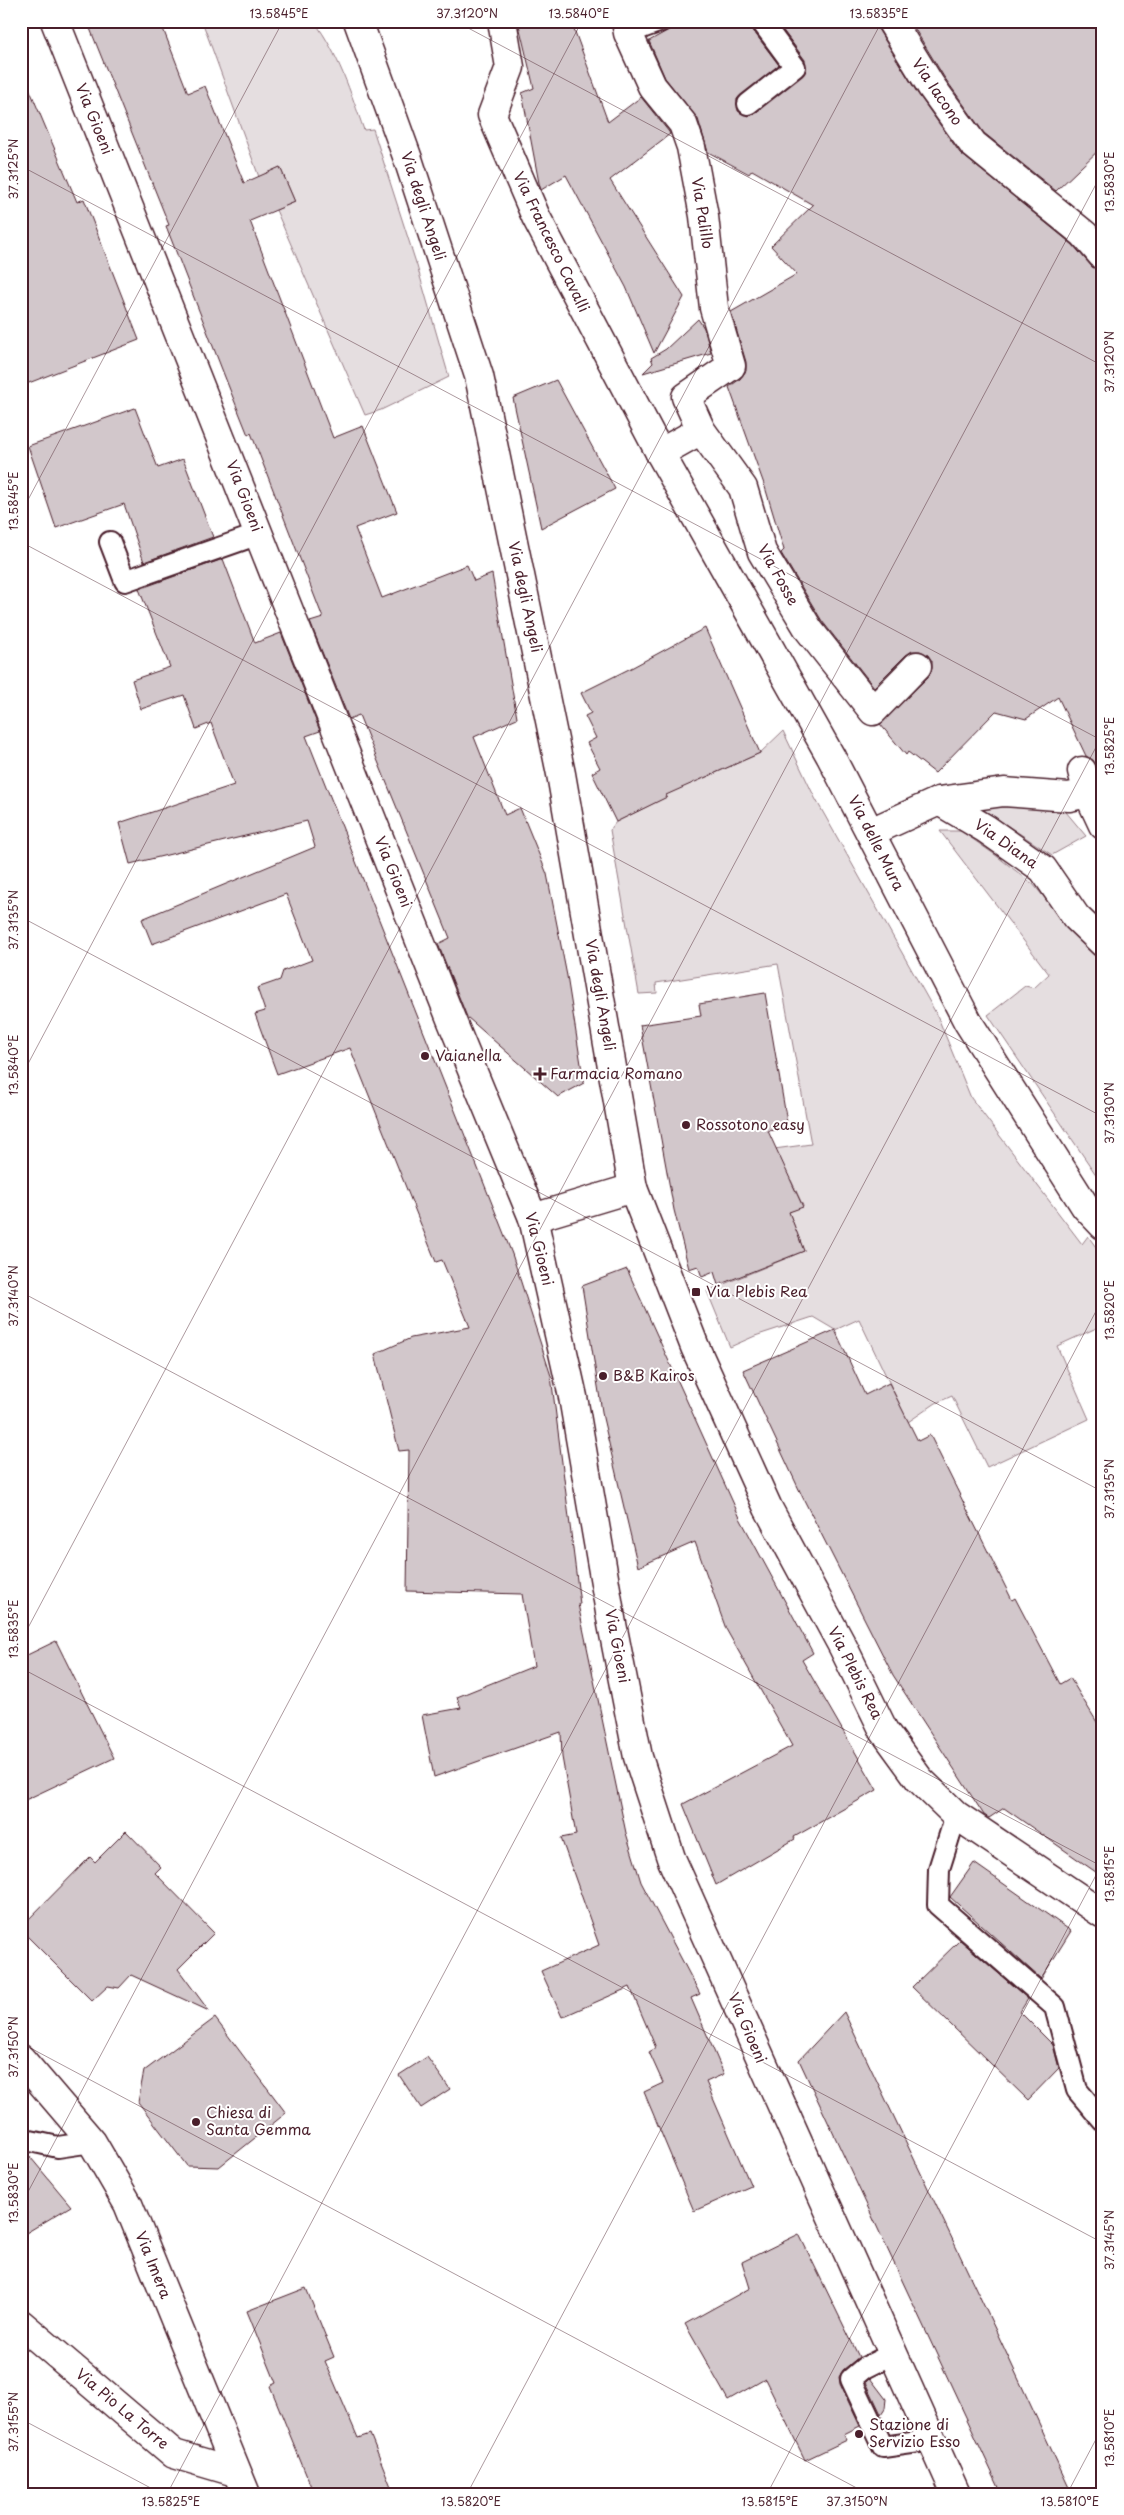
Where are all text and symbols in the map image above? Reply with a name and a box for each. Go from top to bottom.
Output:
text: 13.5845°E [249,4,309,22]
text: 37.3120°N [436,4,498,22]
text: 13.5840°E [548,4,610,22]
text: 13.5835°E [850,4,908,22]
street label: Via Iacono [907,53,969,130]
street label: Via Gioeni [71,79,120,158]
text: 37.3125°N [4,139,22,199]
street label: Via degli Angeli [396,148,453,263]
text: 13.5830°E [1100,152,1118,212]
street label: Via Francesco Cavalli [508,167,596,316]
street label: Via Palillo [686,175,720,250]
text: 37.3120°N [1100,331,1118,393]
street label: Via Gioeni [221,456,270,535]
text: 13.5845°E [4,471,22,531]
street label: Via degli Angeli [503,539,549,654]
street label: Via Fosse [753,539,806,609]
text: 13.5825°E [1100,717,1118,775]
street label: Via delle Mura [843,790,912,895]
street label: Via Diana [970,812,1044,874]
street label: Via Gioeni [370,832,419,911]
text: 37.3135°N [4,890,22,950]
street label: Via degli Angeli [580,937,623,1052]
text: 13.5840°E [4,1034,22,1096]
place label: Vaianella [435,1043,502,1066]
marker: Vaianella [419,1050,431,1062]
place label: Farmacia Romano [550,1061,683,1084]
marker: Farmacia Romano [534,1068,546,1080]
text: 37.3130°N [1100,1082,1118,1144]
place label: Rossotono easy [696,1112,805,1135]
marker: Rossotono easy [680,1119,692,1131]
street label: Via Gioeni [520,1209,561,1288]
text: 37.3140°N [4,1265,22,1327]
place label: Via Plebis Rea [706,1279,808,1302]
text: 13.5820°E [1100,1280,1118,1340]
marker: Via Plebis Rea [690,1286,702,1298]
place label: B&B Kairos [613,1363,695,1386]
marker: B&B Kairos [597,1370,609,1382]
text: 37.3135°N [1100,1459,1118,1519]
text: 13.5835°E [4,1600,22,1658]
street label: Via Gioeni [600,1607,637,1685]
street label: Via Plebis Rea [823,1622,890,1723]
text: 13.5815°E [1100,1846,1118,1902]
street label: Via Gioeni [723,1988,774,2066]
text: 37.3150°N [4,2016,22,2078]
place label: Chiesa di Santa Gemma [206,2100,311,2140]
marker: Chiesa di Santa Gemma [190,2116,202,2128]
text: 13.5830°E [4,2163,22,2223]
text: 37.3145°N [1100,2210,1118,2270]
street label: Via Imera [130,2227,179,2302]
street label: Via Pio La Torre [71,2362,175,2454]
text: 37.3155°N [4,2392,22,2452]
text: 13.5810°E [1100,2409,1118,2467]
place label: Stazione di Servizio Esso [869,2412,960,2452]
marker: Stazione di Servizio Esso [853,2428,865,2440]
text: 13.5825°E [142,2492,200,2510]
text: 13.5820°E [441,2492,501,2510]
text: 13.5815°E [742,2492,798,2510]
text: 37.3150°N [826,2492,888,2510]
text: 13.5810°E [1041,2492,1099,2510]

